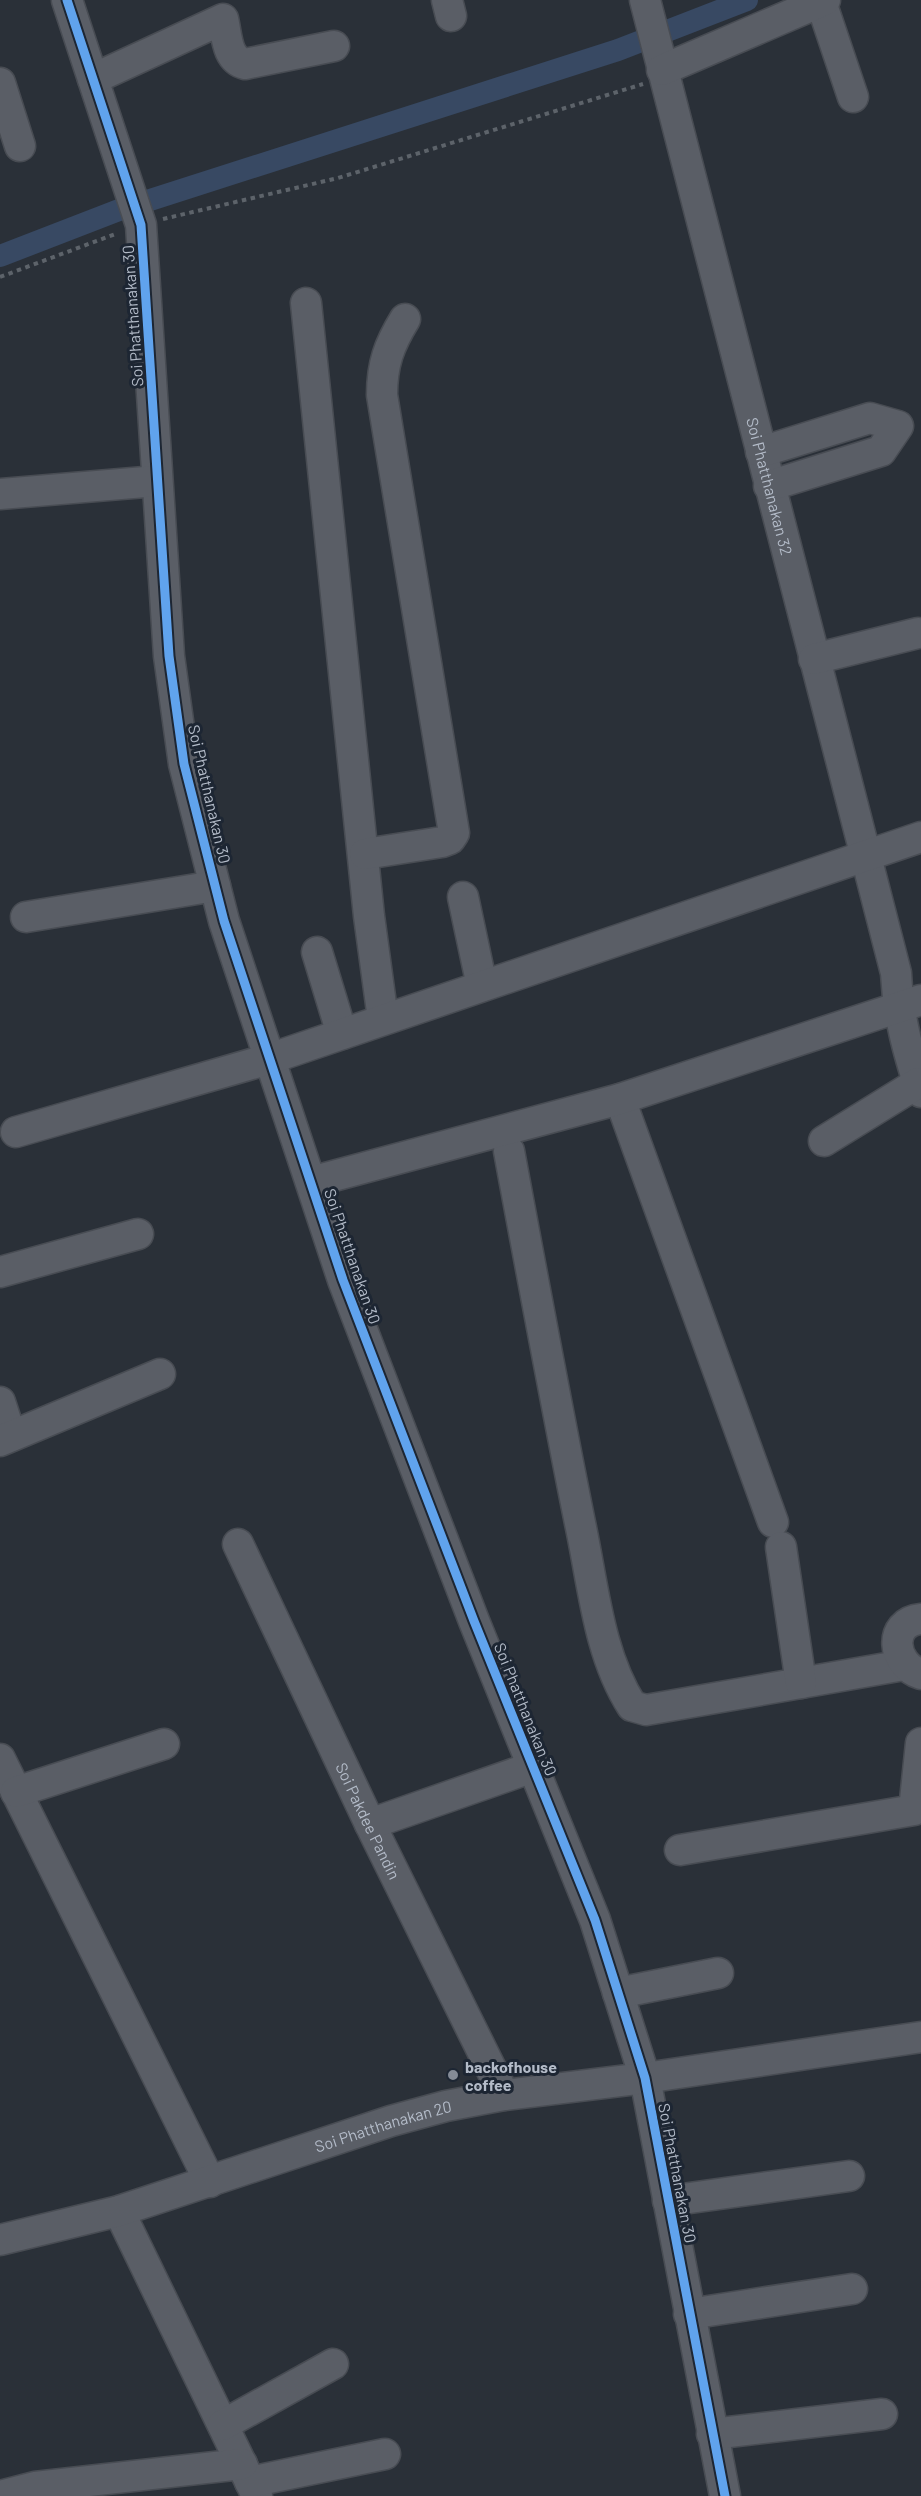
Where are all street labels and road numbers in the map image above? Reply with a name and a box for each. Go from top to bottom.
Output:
street label: Soi Phatthanakan 30 [118,245,146,387]
street label: Soi Phatthanakan 32 [744,415,797,557]
street label: Soi Phatthanakan 30 [185,723,235,865]
street label: Soi Phatthanakan 30 [321,1186,385,1326]
street label: Soi Phatthanakan 30 [491,1640,561,1778]
street label: Soi Pakdee Pandin [333,1759,405,1882]
street label: Soi Phatthanakan 20 [312,2096,453,2155]
street label: Soi Phatthanakan 30 [655,2102,701,2244]

